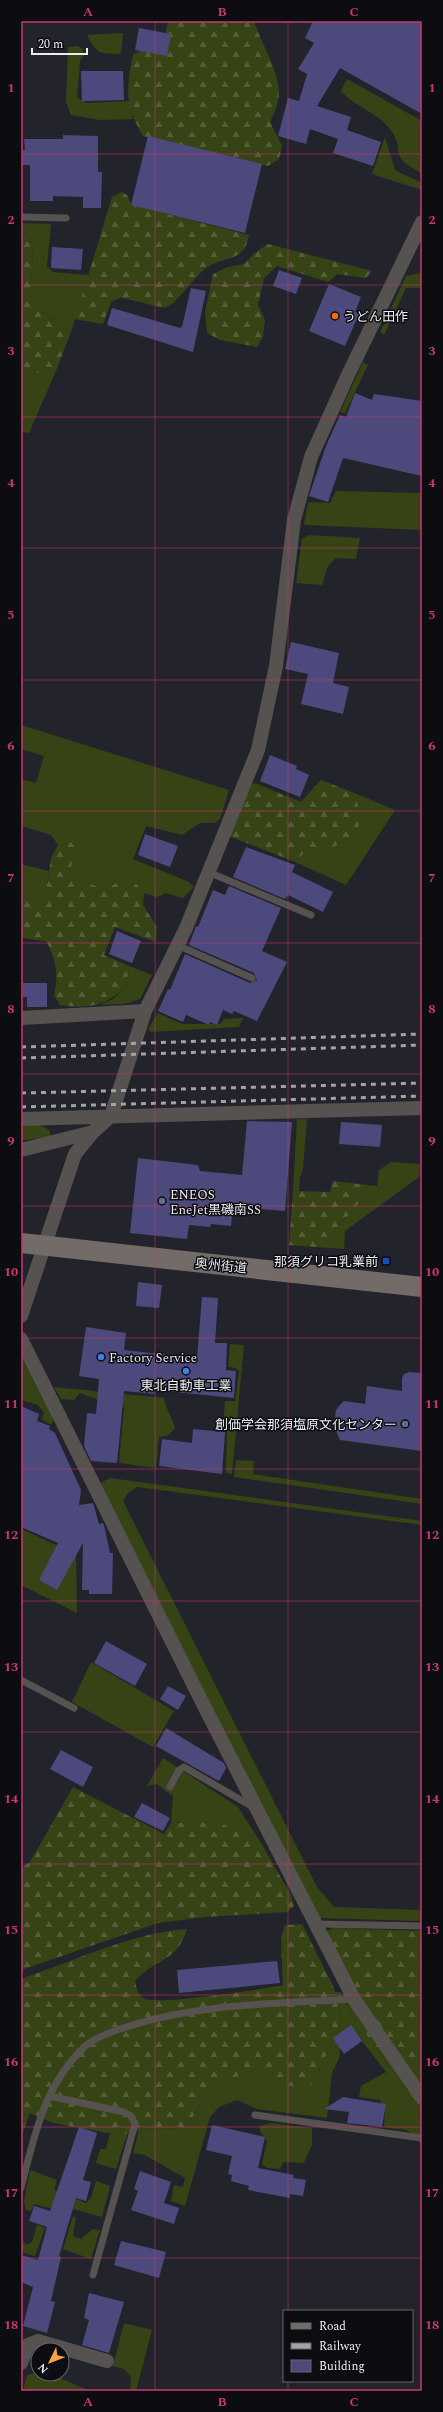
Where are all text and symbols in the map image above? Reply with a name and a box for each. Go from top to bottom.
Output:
text: A [83,2,93,22]
text: B [217,2,227,22]
text: C [349,2,359,22]
scale bar [32,30,87,56]
text: 20 m [38,35,63,54]
text: 1 [7,78,15,98]
text: 1 [428,78,436,98]
text: 2 [7,210,15,230]
text: 2 [428,210,436,230]
place label: うどん田作 [343,307,408,327]
marker: うどん田作 [330,311,340,321]
text: 3 [7,341,15,361]
text: 3 [428,341,436,361]
text: 4 [7,473,15,493]
text: 4 [428,473,436,493]
text: 5 [7,605,15,625]
text: 5 [428,605,436,625]
text: 6 [7,736,15,756]
text: 6 [428,736,436,756]
text: 7 [7,868,15,888]
text: 7 [428,868,436,888]
text: 8 [7,999,15,1019]
text: 8 [428,999,436,1019]
text: 9 [7,1131,15,1151]
text: 9 [428,1131,436,1151]
place label: ENEOS EneJet黒磯南SS [170,1185,261,1220]
marker: ENEOS EneJet黒磯南SS [157,1196,167,1206]
place label: 那須グリコ乳業前 [274,1252,378,1272]
street label: 奥州街道 [194,1253,248,1279]
marker: 那須グリコ乳業前 [381,1256,391,1266]
text: 10 [4,1262,18,1282]
text: 10 [425,1262,439,1282]
place label: Factory Service [109,1348,197,1368]
marker: Factory Service [96,1352,106,1362]
marker: 東北自動車工業 [181,1366,191,1376]
place label: 東北自動車工業 [140,1376,232,1396]
text: 11 [4,1394,18,1414]
text: 11 [425,1394,439,1414]
place label: 創価学会那須塩原文化センター [215,1415,397,1435]
marker: 創価学会那須塩原文化センター [400,1419,410,1429]
text: 12 [4,1525,18,1545]
text: 12 [425,1525,439,1545]
text: 13 [4,1657,18,1677]
text: 13 [425,1657,439,1677]
text: 14 [4,1789,19,1809]
text: 14 [425,1789,440,1809]
text: 15 [4,1920,18,1940]
text: 15 [425,1920,439,1940]
text: 16 [4,2052,18,2072]
text: 16 [425,2052,439,2072]
text: 17 [4,2183,18,2203]
text: 17 [425,2183,439,2203]
legend [283,2310,413,2382]
text: 18 [4,2315,18,2335]
text: 18 [425,2315,439,2335]
text: Road [319,2317,346,2336]
text: Railway [319,2337,362,2356]
north arrow [30,2342,70,2382]
text: Building [319,2357,365,2376]
text: N [34,2359,52,2378]
text: A [83,2392,93,2412]
text: B [217,2392,227,2412]
text: C [349,2392,359,2412]

